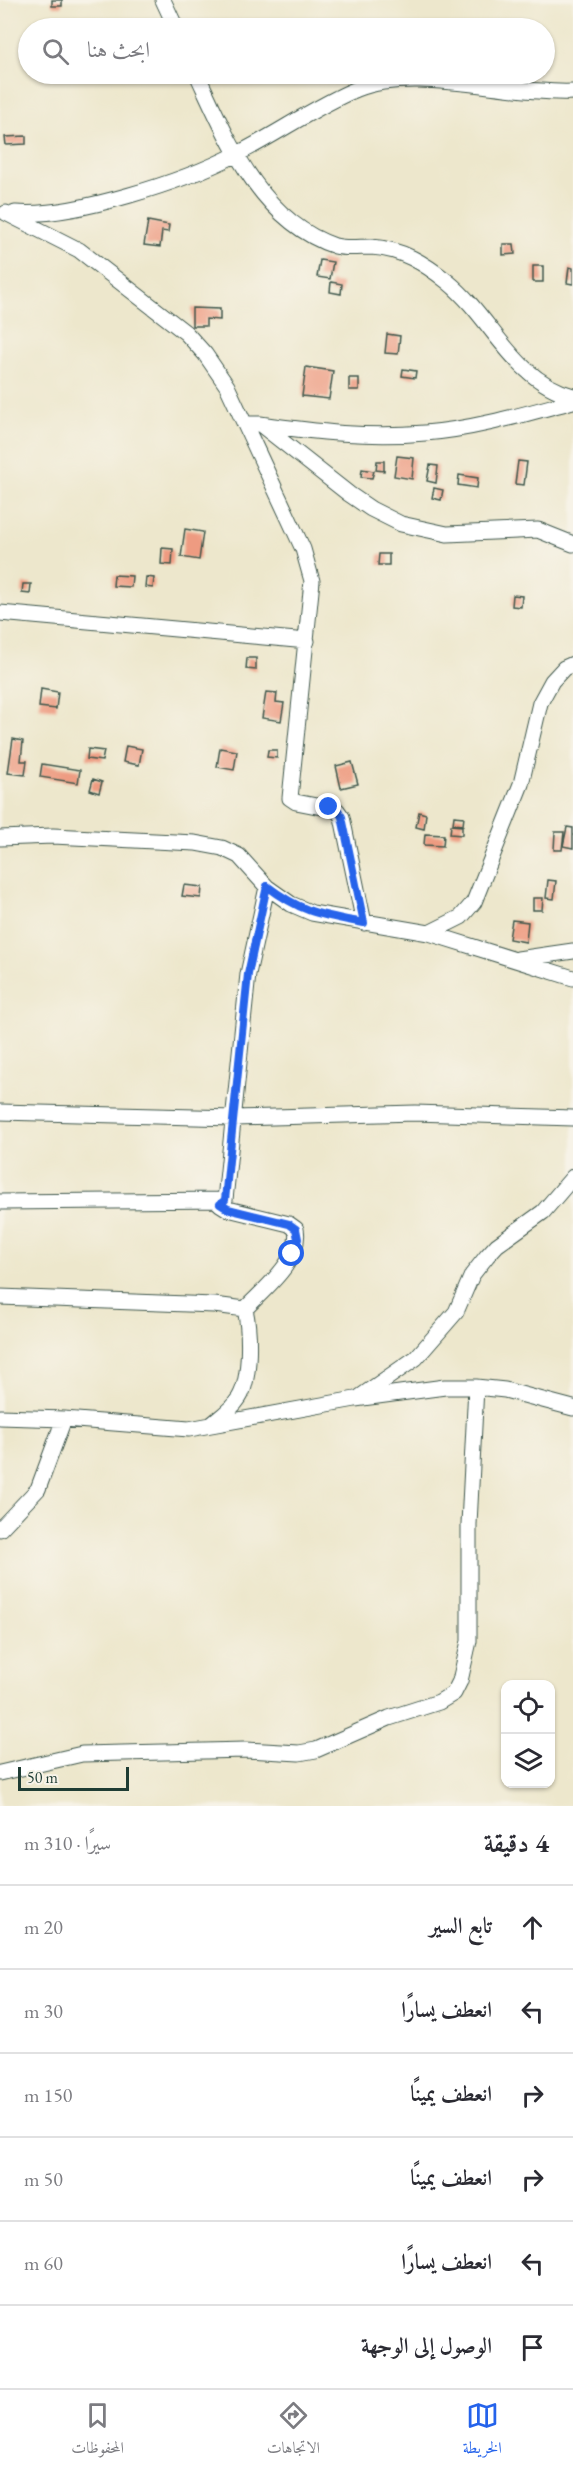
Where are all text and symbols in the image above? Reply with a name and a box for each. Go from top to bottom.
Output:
search box [18,18,555,84]
icon: search [39,35,72,68]
text: ابحث هنا [87,35,150,64]
route end [315,793,341,819]
route start [278,1240,304,1266]
map controls [501,1680,555,1788]
button: locate [501,1680,555,1734]
button: layers [501,1734,555,1788]
scale bar [18,1764,129,1792]
text: 50 m [27,1767,58,1788]
text: 4 دقيقة [484,1826,549,1860]
text: سيرًا · 310 m [24,1830,111,1856]
text: تابع السير [429,1911,492,1940]
icon: ahead [516,1911,549,1944]
text: 20 m [24,1914,63,1940]
text: انعطف يسارًا [401,1995,492,2024]
icon: left [516,1995,549,2028]
text: 30 m [24,1998,63,2024]
text: انعطف يمينًا [410,2079,492,2108]
icon: right [516,2079,549,2112]
text: 150 m [24,2082,72,2108]
text: انعطف يمينًا [410,2163,492,2192]
icon: right [516,2163,549,2196]
text: 50 m [24,2166,63,2192]
text: انعطف يسارًا [401,2247,492,2276]
icon: left [516,2247,549,2280]
text: 60 m [24,2250,63,2276]
text: الوصول إلى الوجهة [361,2331,492,2360]
icon: arrive [516,2331,549,2364]
tab: المحفوظات [71,2399,124,2463]
tab: الاتجاهات [267,2399,320,2463]
tab: الخريطة [463,2399,502,2463]

